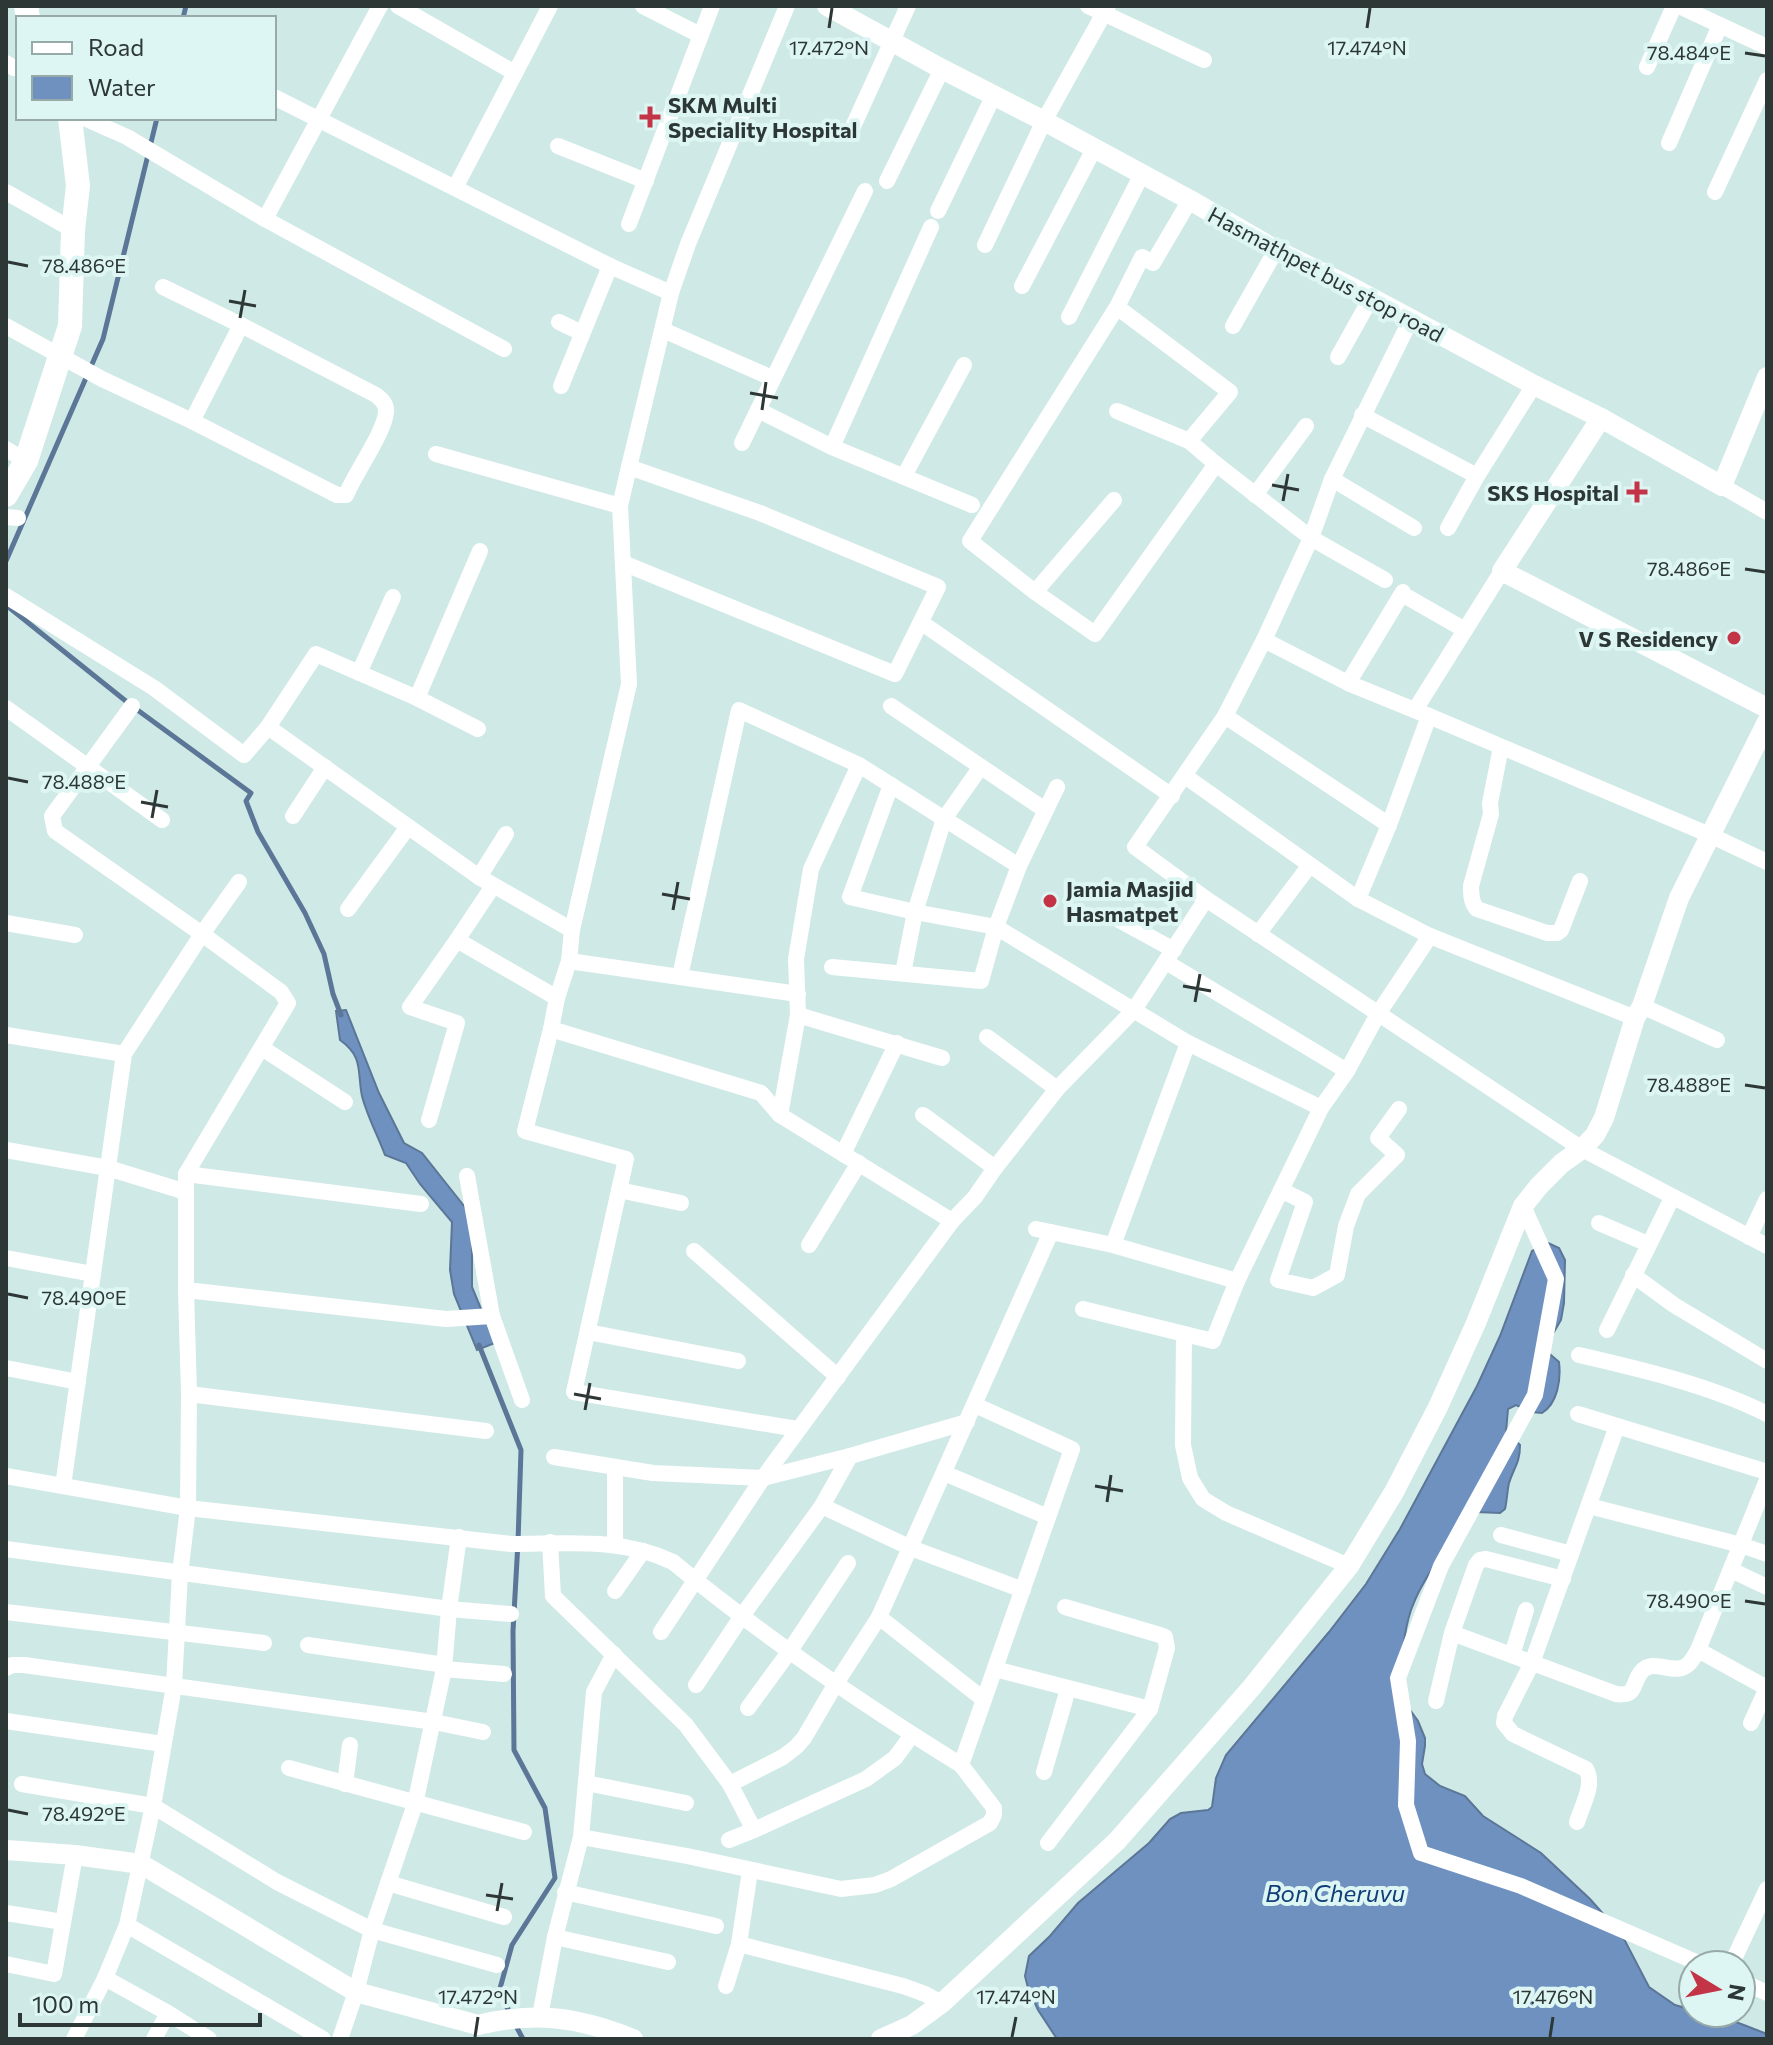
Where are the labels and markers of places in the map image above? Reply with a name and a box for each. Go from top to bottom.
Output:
place label: SKM Multi Speciality Hospital [668,91,858,143]
marker: SKM Multi Speciality Hospital [639,106,661,128]
place label: SKS Hospital [1487,479,1619,506]
marker: SKS Hospital [1626,481,1648,503]
place label: V S Residency [1578,625,1718,652]
marker: V S Residency [1725,629,1743,647]
place label: Jamia Masjid Hasmatpet [1066,875,1194,927]
marker: Jamia Masjid Hasmatpet [1041,892,1059,910]

